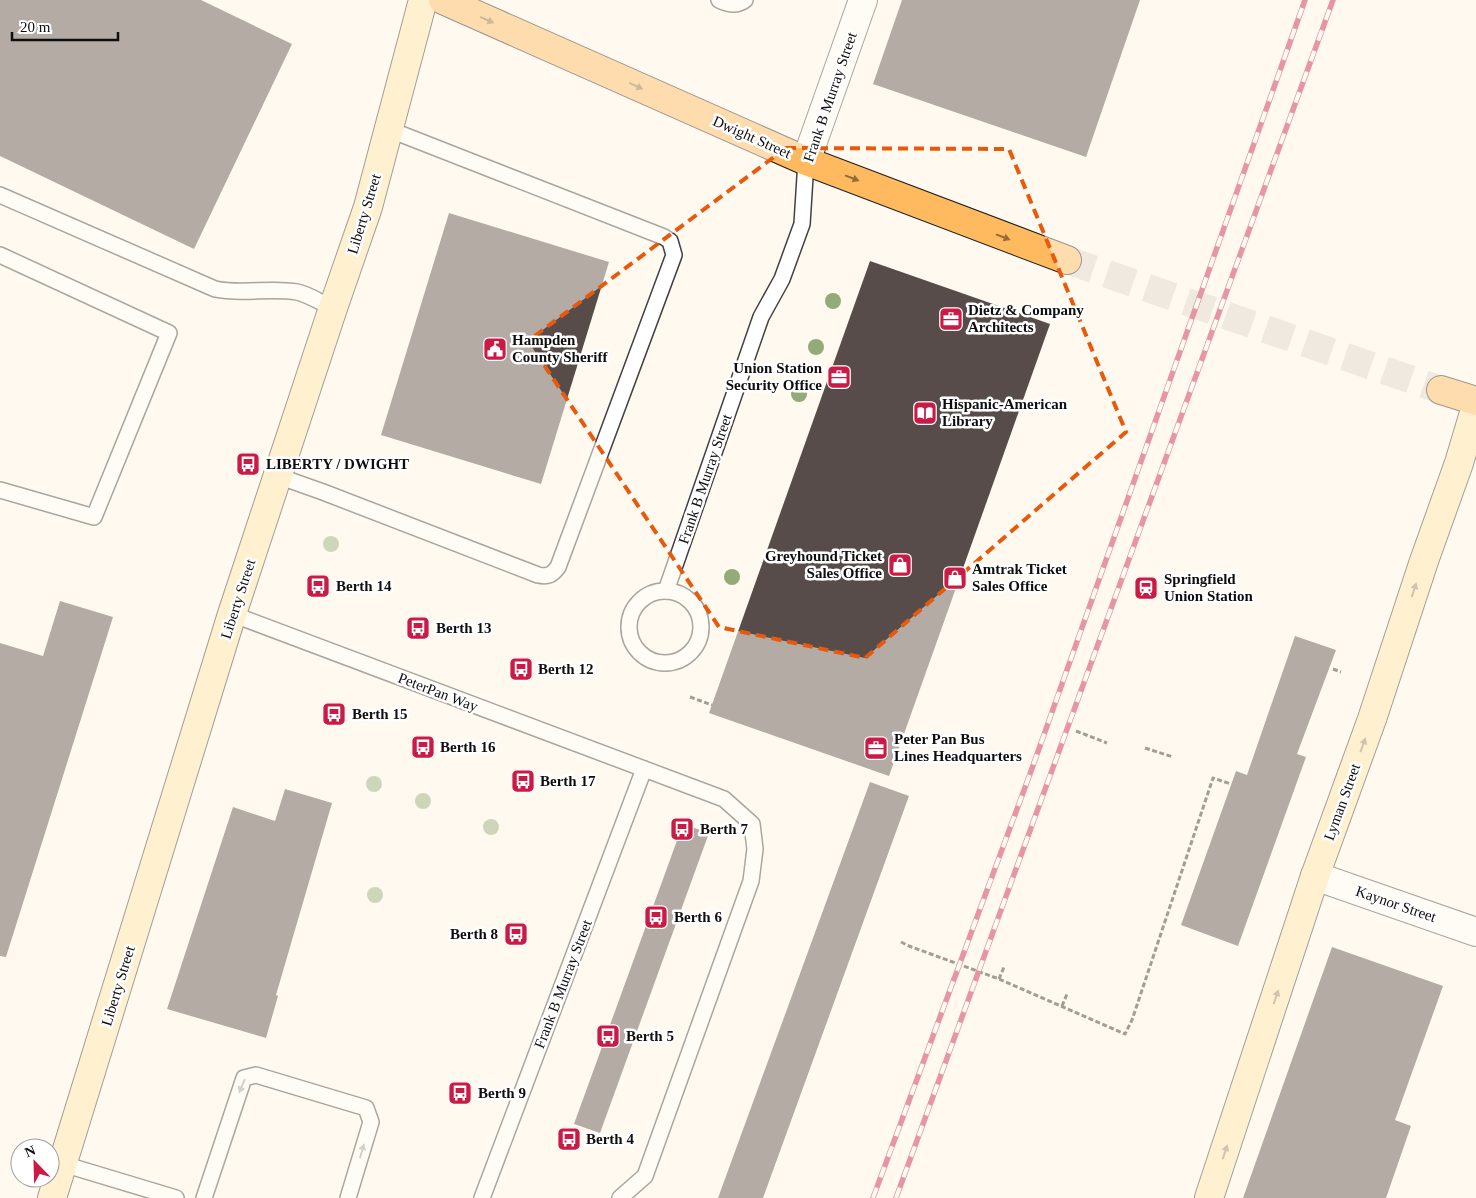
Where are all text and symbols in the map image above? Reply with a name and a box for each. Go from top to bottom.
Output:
scale bar [12,10,119,42]
one-way arrow [480,16,494,24]
text: 20 m [20,19,51,35]
street label: Frank B Murray Street [800,29,860,164]
one-way arrow [629,83,643,91]
street label: Dwight Street [710,113,794,162]
street label: Liberty Street [344,171,384,256]
one-way arrow [844,175,859,182]
one-way arrow [996,233,1010,241]
place label: Dietz & Company Architects [968,302,1084,335]
office icon: Dietz & Company Architects [938,306,964,332]
place label: Hampden County Sheriff [512,332,608,365]
public building icon: Hampden County Sheriff [482,336,508,362]
place label: Union Station Security Office [726,360,823,393]
office icon: Union Station Security Office [826,364,852,390]
place label: Hispanic-American Library [942,396,1068,429]
library icon: Hispanic-American Library [912,400,938,426]
street label: Frank B Murray Street [675,411,735,546]
bus stop icon: LIBERTY / DWIGHT [235,451,261,477]
place label: LIBERTY / DWIGHT [266,456,409,472]
place label: Greyhound Ticket Sales Office [765,548,882,581]
shop icon: Greyhound Ticket Sales Office [887,552,913,578]
street label: Liberty Street [218,556,259,641]
place label: Amtrak Ticket Sales Office [972,561,1067,594]
shop icon: Amtrak Ticket Sales Office [942,565,968,591]
place label: Springfield Union Station [1164,571,1253,604]
bus stop icon: Berth 14 [305,573,331,599]
station icon: Springfield Union Station [1133,575,1159,601]
place label: Berth 14 [336,578,392,594]
one-way arrow [1411,583,1418,598]
bus stop icon: Berth 13 [405,615,431,641]
place label: Berth 13 [436,620,491,636]
bus stop icon: Berth 12 [508,656,534,682]
place label: Berth 12 [538,661,593,677]
street label: PeterPan Way [396,669,480,715]
bus stop icon: Berth 15 [321,701,347,727]
place label: Berth 15 [352,706,407,722]
place label: Peter Pan Bus Lines Headquarters [894,731,1022,764]
bus stop icon: Berth 16 [410,734,436,760]
office icon: Peter Pan Bus Lines Headquarters [863,735,889,761]
one-way arrow [1360,737,1367,752]
place label: Berth 16 [440,739,496,755]
street label: Lyman Street [1321,761,1364,843]
bus stop icon: Berth 17 [510,768,536,794]
place label: Berth 17 [540,773,596,789]
bus stop icon: Berth 7 [669,816,695,842]
place label: Berth 7 [700,821,748,837]
street label: Kaynor Street [1354,883,1439,925]
bus stop icon: Berth 6 [643,904,669,930]
place label: Berth 6 [674,909,722,925]
street label: Frank B Murray Street [531,917,595,1050]
bus stop icon: Berth 8 [503,921,529,947]
place label: Berth 8 [450,926,498,942]
street label: Liberty Street [98,943,138,1028]
one-way arrow [1272,990,1280,1005]
bus stop icon: Berth 5 [595,1023,621,1049]
place label: Berth 5 [626,1028,674,1044]
one-way arrow [238,1079,246,1094]
bus stop icon: Berth 9 [447,1080,473,1106]
place label: Berth 9 [478,1085,526,1101]
bus stop icon: Berth 4 [556,1126,582,1152]
place label: Berth 4 [586,1131,634,1147]
north arrow [10,1138,60,1188]
text: N [23,1143,38,1160]
one-way arrow [359,1144,367,1159]
one-way arrow [1221,1144,1229,1159]

